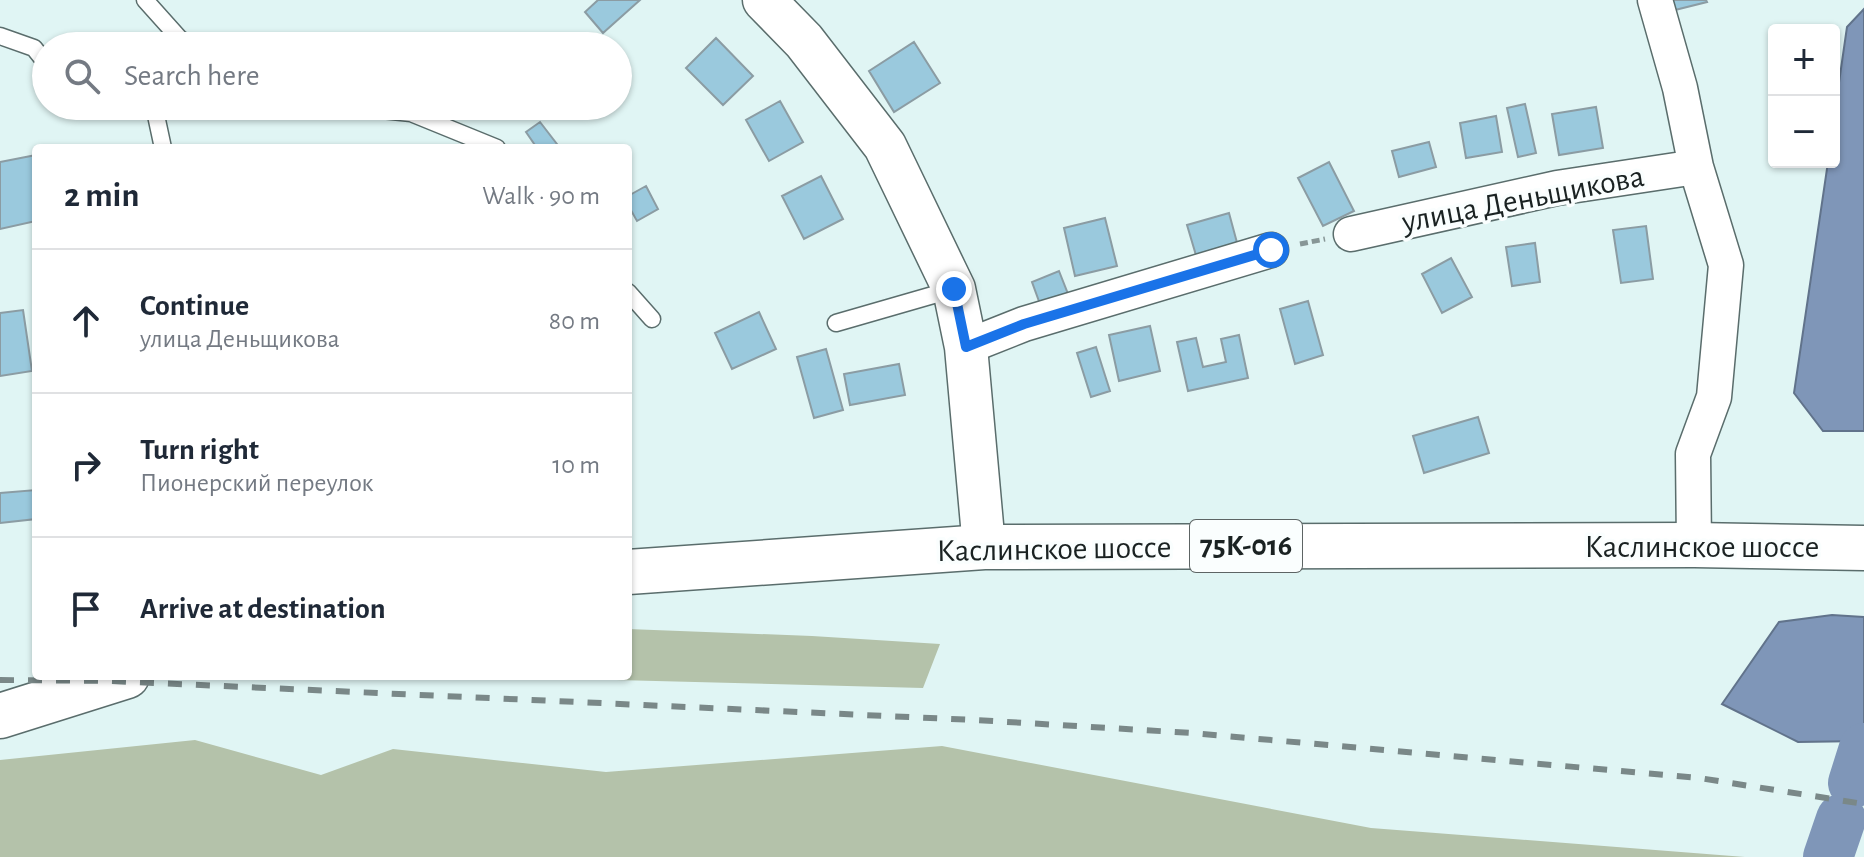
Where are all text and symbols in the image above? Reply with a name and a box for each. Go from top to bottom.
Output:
map controls [1768,24,1840,168]
button: + [1768,24,1840,96]
search box [32,32,632,120]
icon: search [60,54,104,98]
text: Search here [124,61,260,91]
button: − [1768,96,1840,168]
street label: улица Деньщикова [1398,160,1647,238]
text: 2 min [64,179,139,213]
text: Walk · 90 m [482,183,600,209]
route start [1253,232,1289,268]
route end [936,271,972,307]
text: Continue [140,291,249,321]
icon: ahead [64,299,108,343]
text: 80 m [549,308,600,334]
text: улица Деньщикова [140,326,340,352]
text: Turn right [140,435,259,465]
icon: right [64,443,108,487]
text: 10 m [552,452,600,478]
text: Пионерский переулок [140,470,373,496]
road number: 75К-016 [1190,520,1302,572]
street label: Каслинское шоссе [936,531,1172,567]
street label: Каслинское шоссе [1584,531,1820,563]
icon: arrive [64,587,108,631]
text: Arrive at destination [140,594,386,624]

